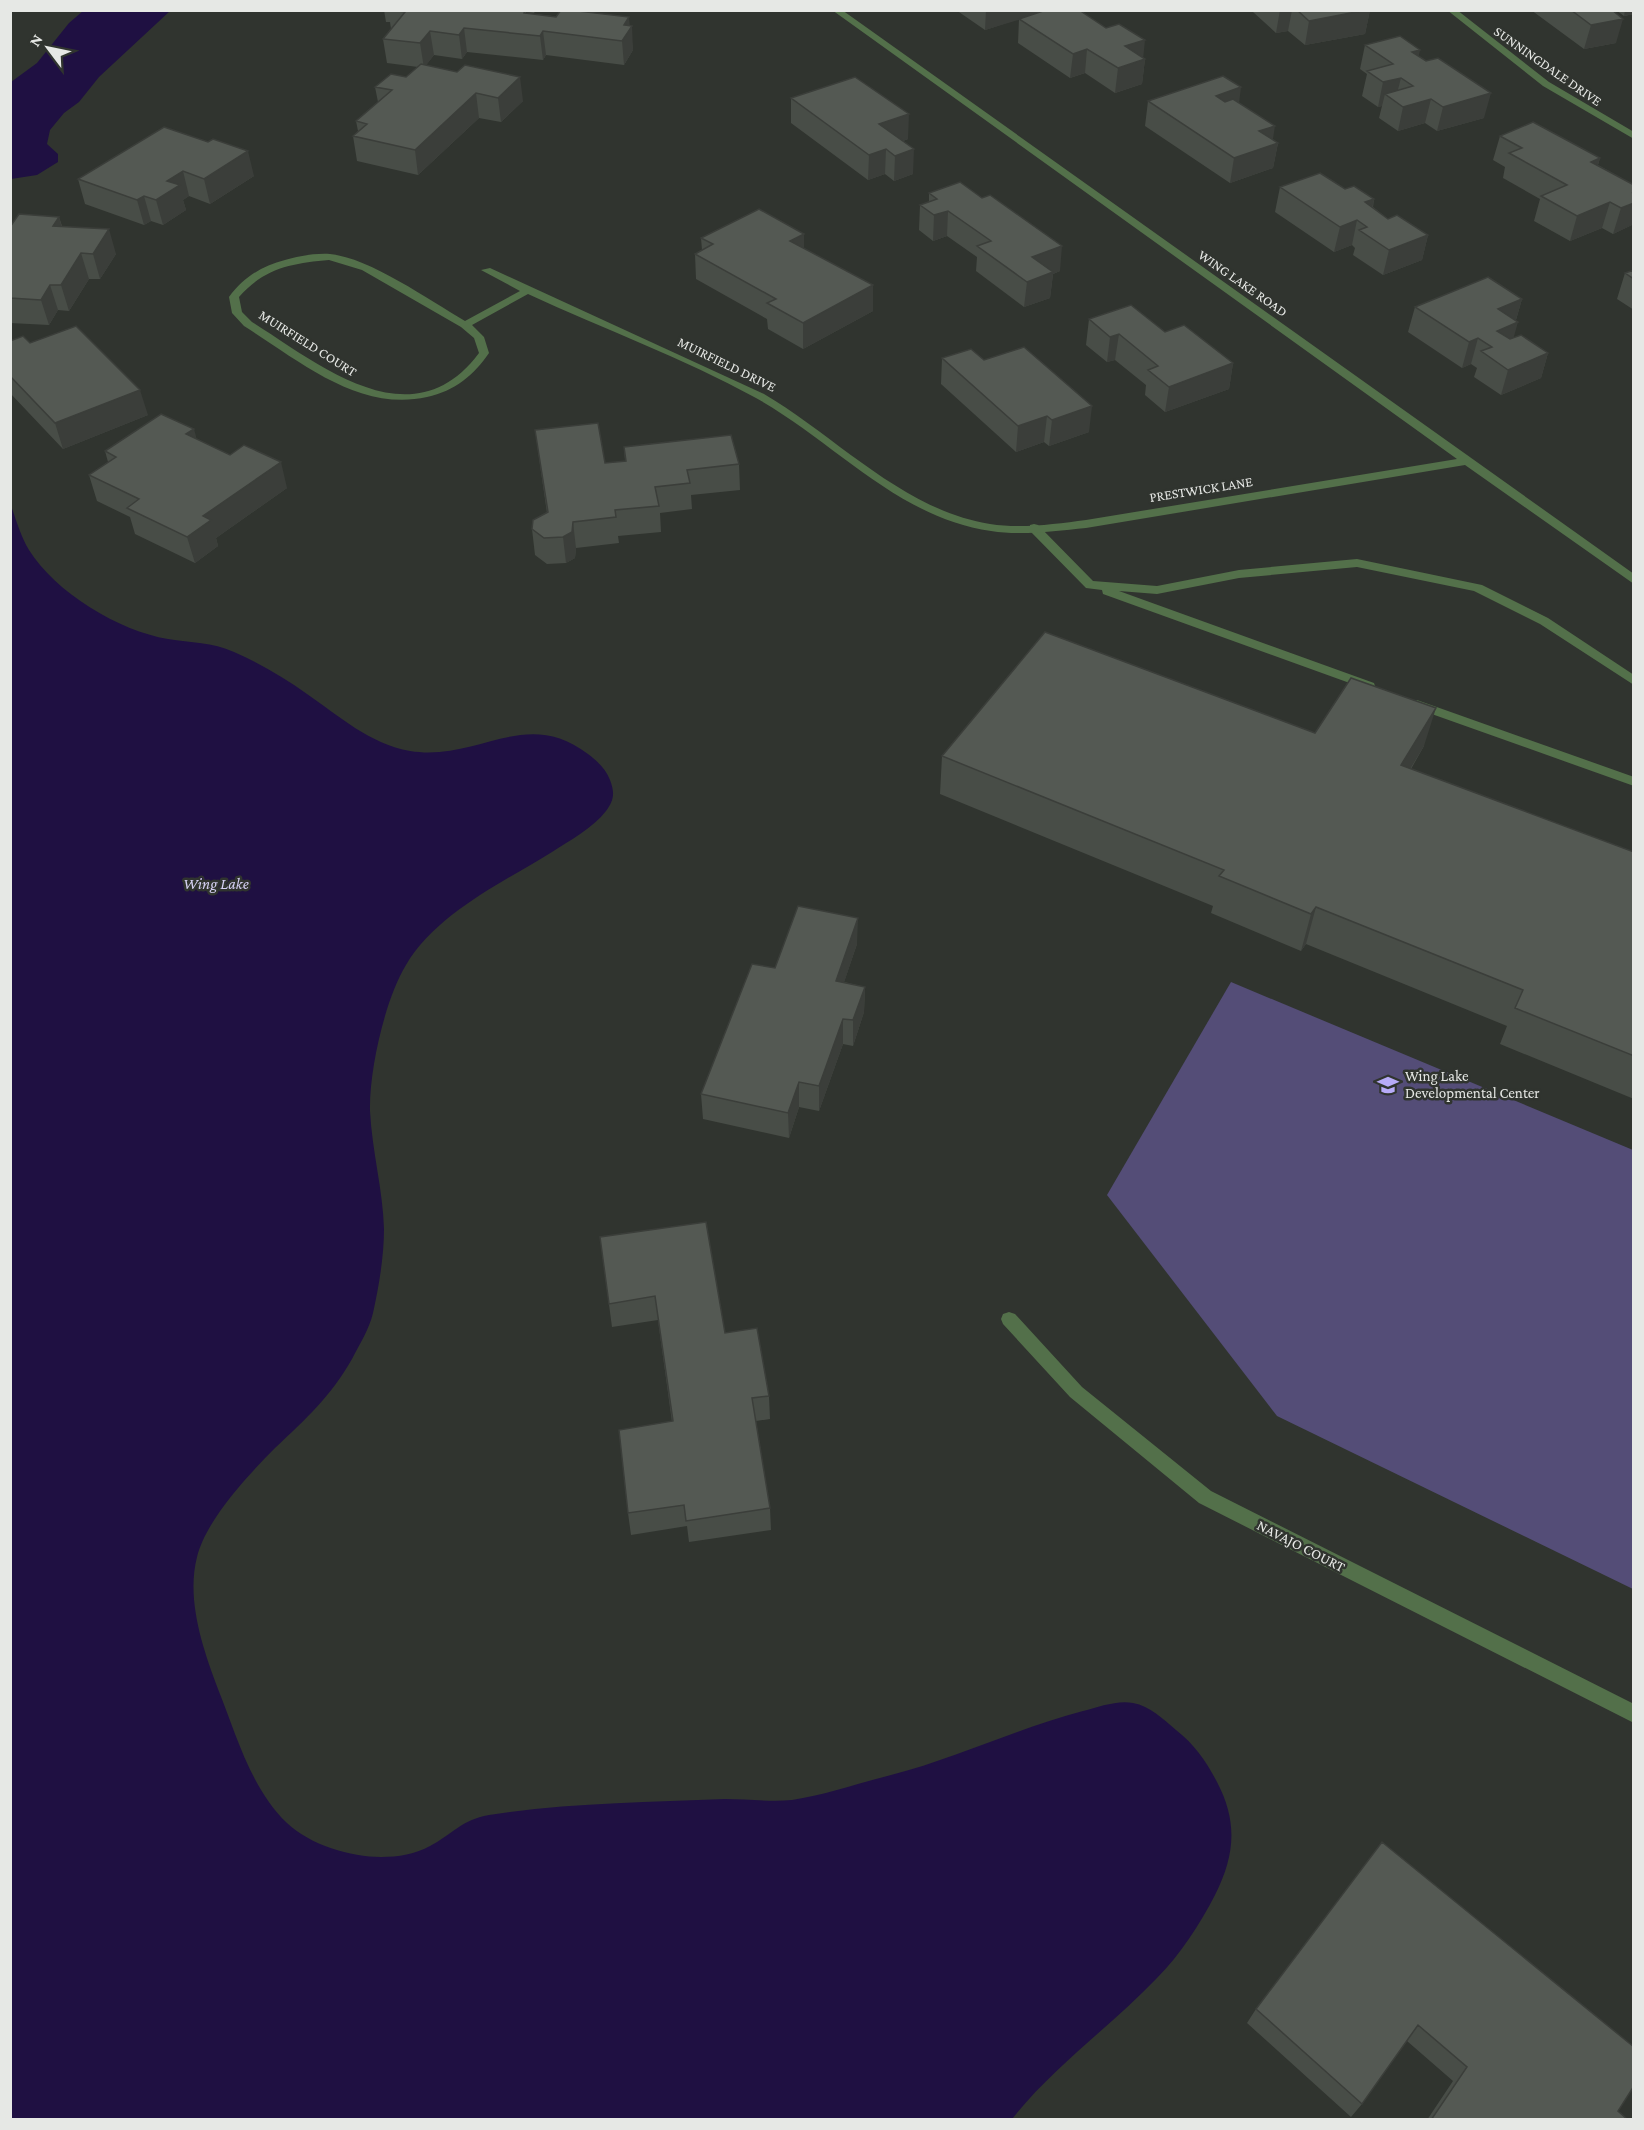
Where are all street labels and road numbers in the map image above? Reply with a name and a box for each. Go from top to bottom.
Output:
street label: SUNNINGDALE DRIVE [1491,23,1605,109]
street label: WING LAKE ROAD [1195,246,1291,320]
street label: MUIRFIELD COURT [256,307,360,380]
street label: MUIRFIELD DRIVE [675,333,779,395]
street label: PRESTWICK LANE [1148,473,1254,505]
street label: NAVAJO COURT [1254,1517,1348,1576]

